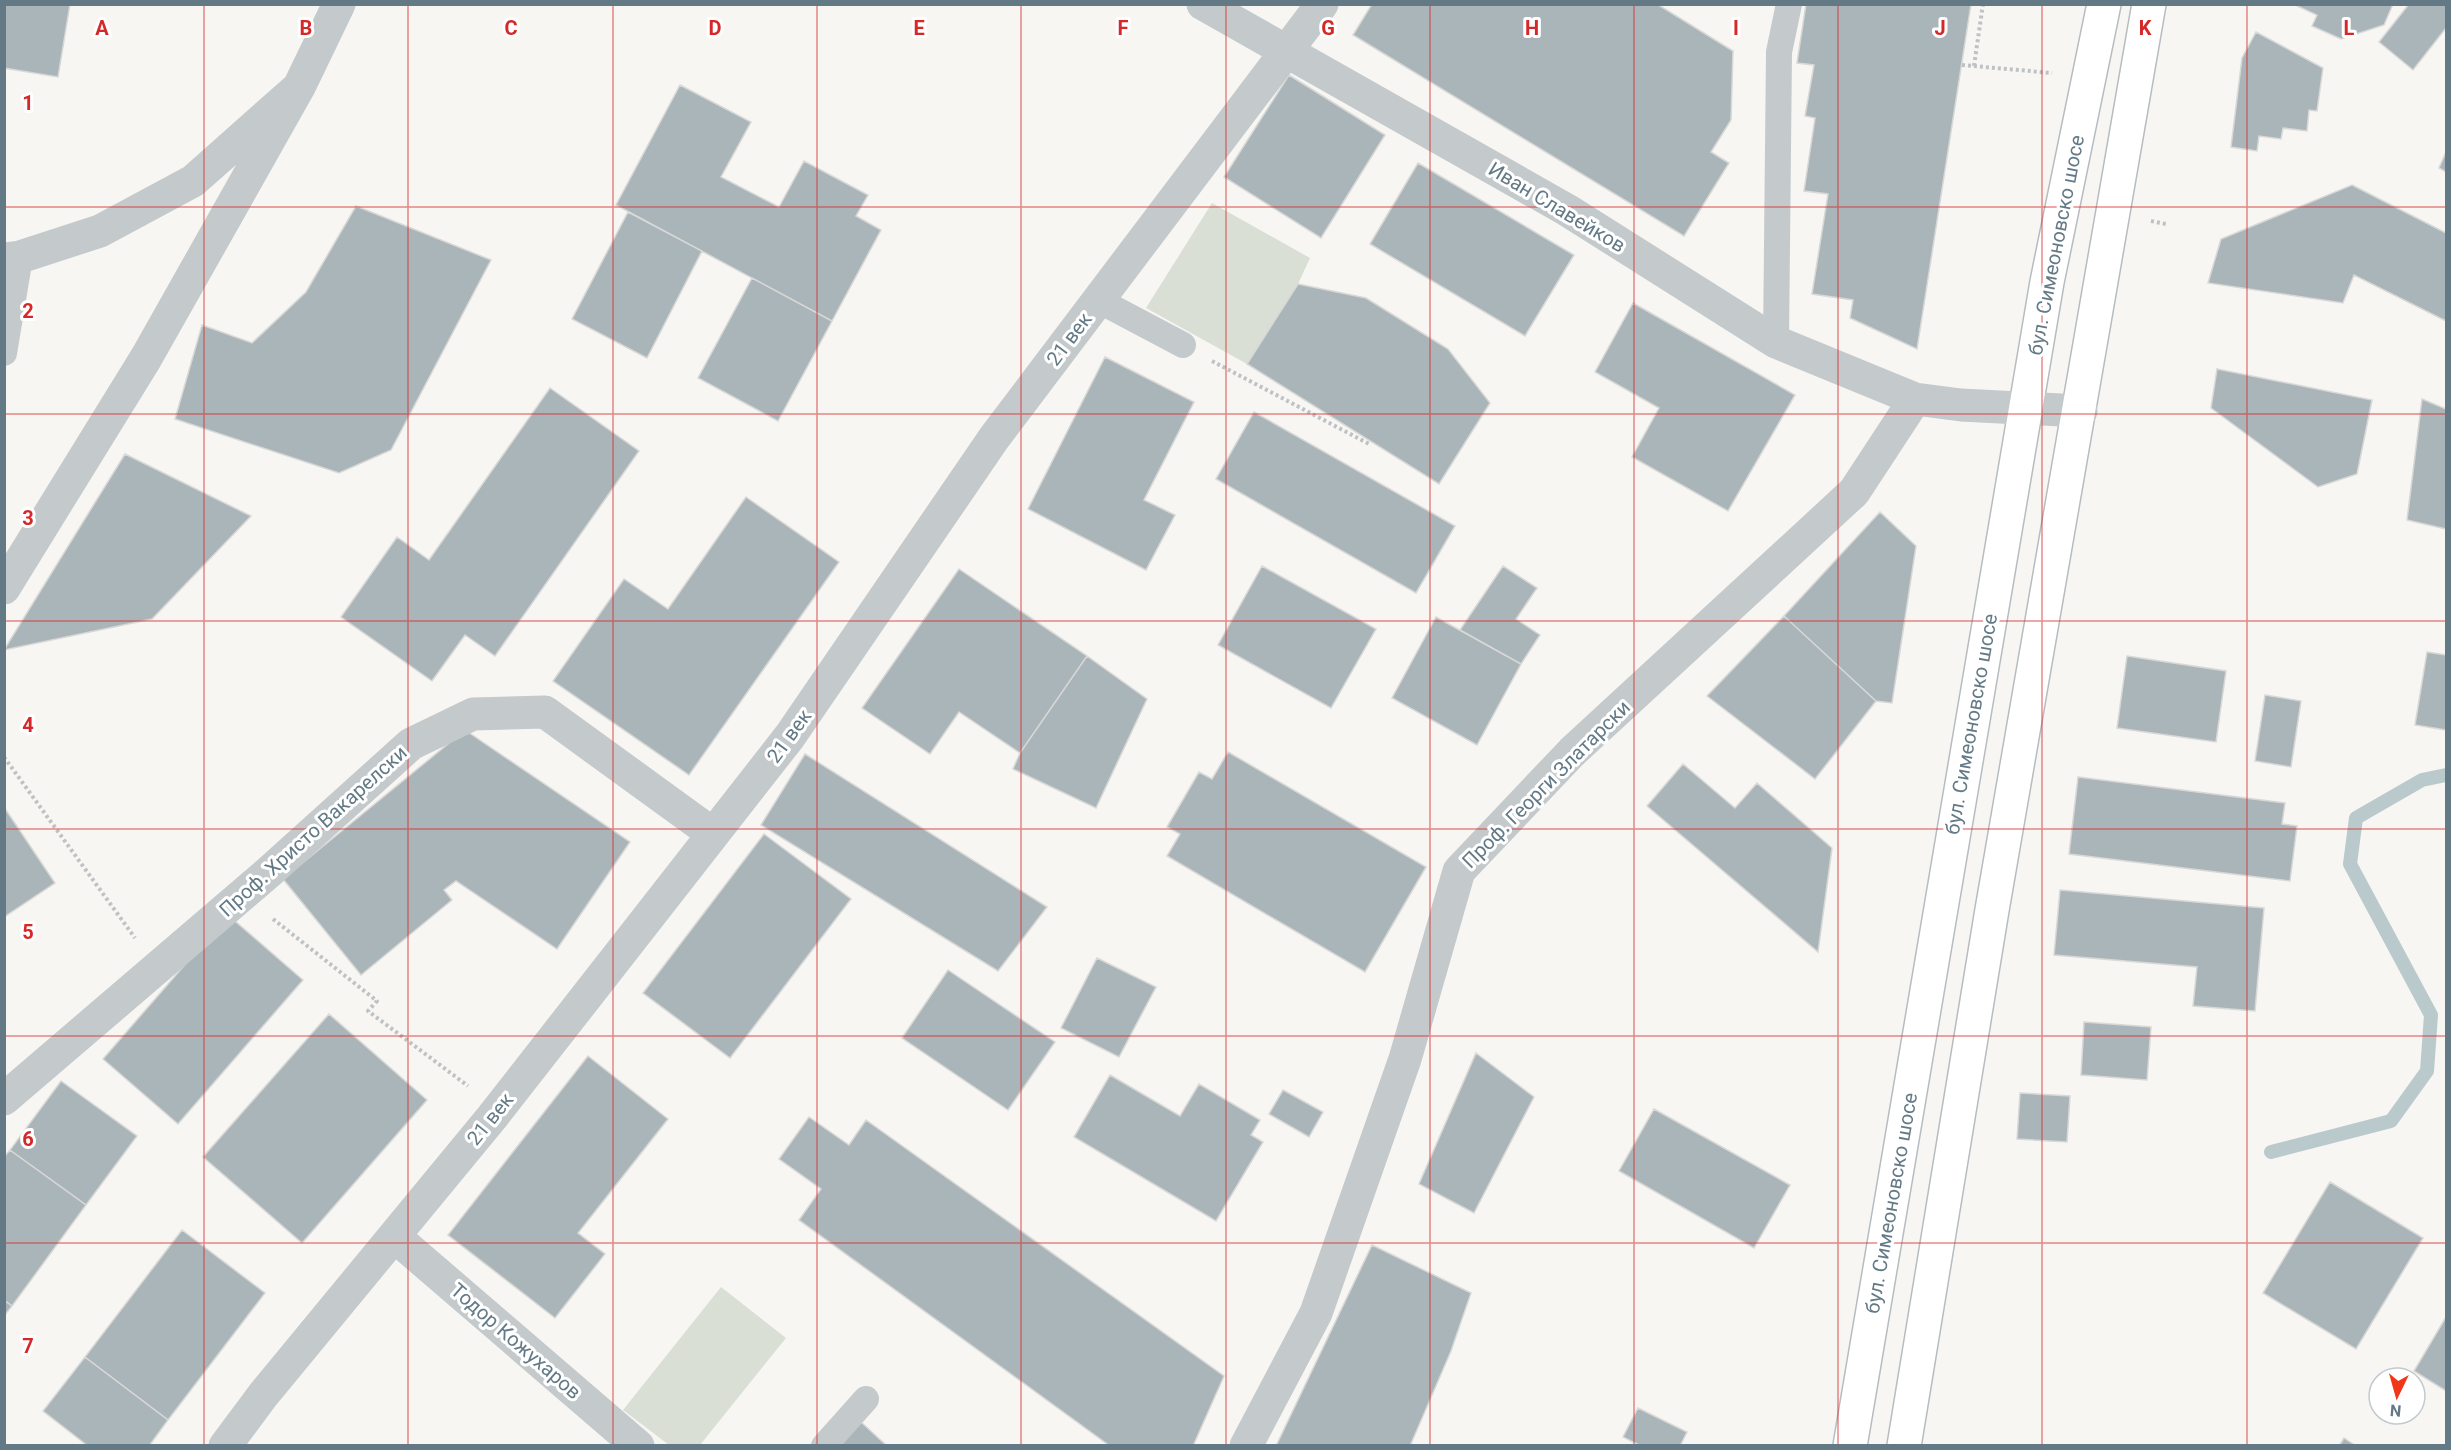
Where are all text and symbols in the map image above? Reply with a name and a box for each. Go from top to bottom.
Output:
text: A [95,16,109,40]
text: B [300,16,312,40]
text: C [504,16,518,40]
text: D [709,16,722,40]
text: E [913,16,925,40]
text: F [1118,16,1129,40]
text: G [1321,16,1335,40]
text: H [1525,16,1539,40]
text: I [1733,16,1739,40]
text: J [1934,16,1946,40]
text: K [2139,16,2152,40]
text: L [2344,16,2355,40]
text: 1 [22,91,34,115]
street label: бул. Симеоновско шосе [2023,133,2089,357]
street label: Иван Славейков [1484,157,1630,257]
text: 2 [22,299,34,323]
street label: 21 век [1041,308,1097,370]
text: 3 [22,506,34,530]
street label: бул. Симеоновско шосе [1940,612,2002,836]
street label: Проф. Георги Златарски [1457,695,1635,873]
street label: 21 век [762,704,817,767]
text: 4 [22,713,34,737]
street label: Проф. Христо Вакарелски [214,740,412,922]
text: 5 [22,920,34,944]
street label: 21 век [462,1088,518,1150]
street label: бул. Симеоновско шосе [1860,1091,1922,1315]
text: 6 [22,1127,34,1151]
street label: Тодор Кожухаров [446,1278,586,1404]
text: 7 [22,1334,34,1358]
north arrow [2367,1366,2427,1426]
text: N [2389,1400,2402,1420]

